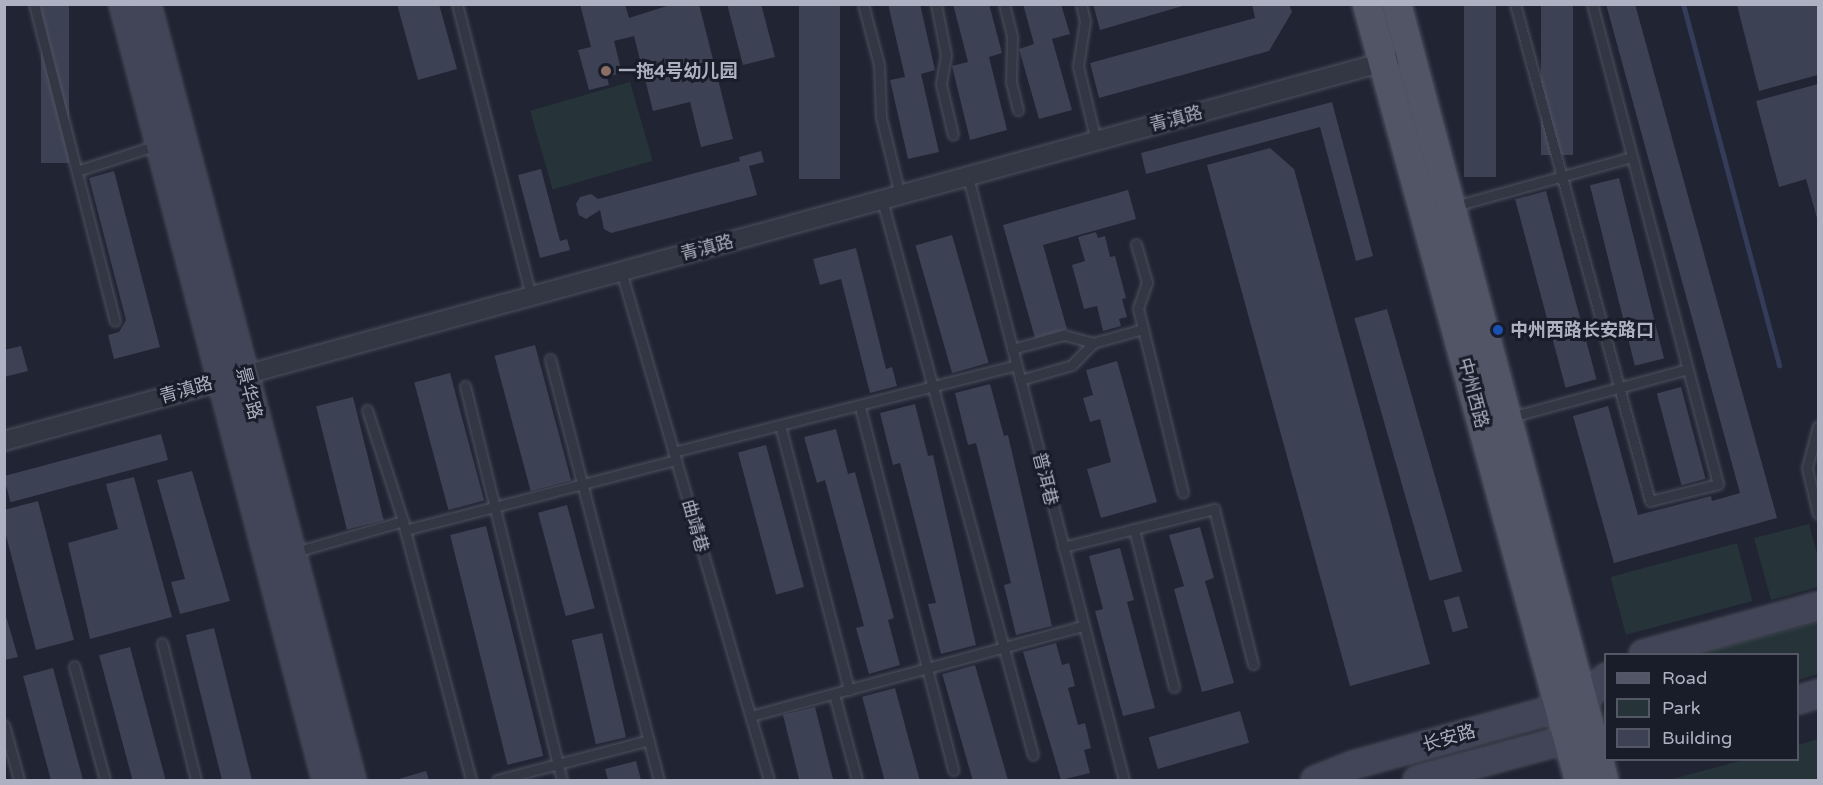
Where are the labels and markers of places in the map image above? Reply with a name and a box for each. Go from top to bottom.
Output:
place label: 一拖4号幼儿园 [618,60,737,82]
marker: 一拖4号幼儿园 [599,64,613,78]
place label: 中州西路长安路口 [1510,319,1654,341]
marker: 中州西路长安路口 [1491,323,1505,337]

